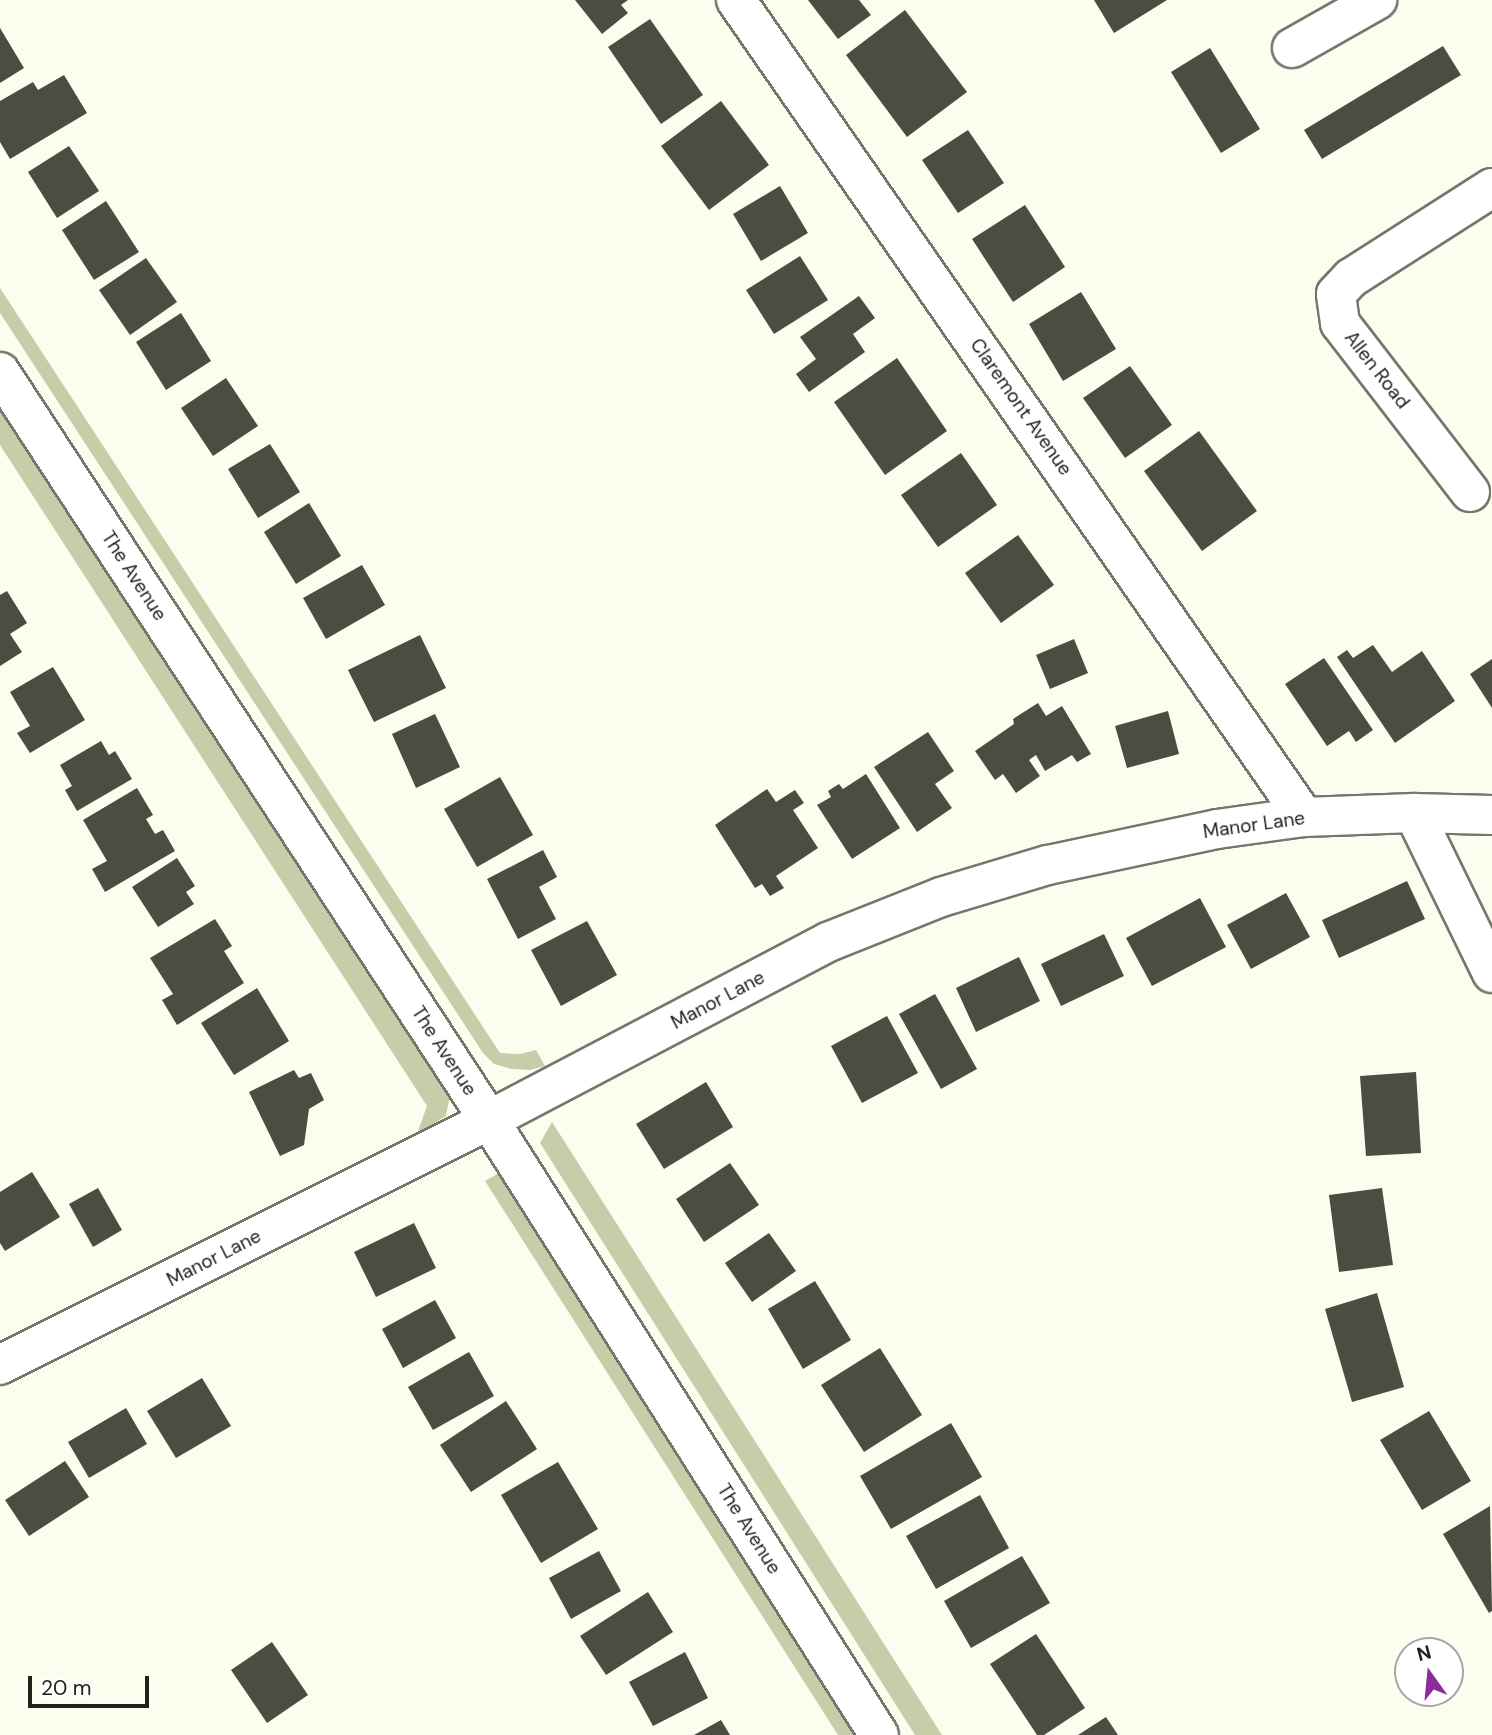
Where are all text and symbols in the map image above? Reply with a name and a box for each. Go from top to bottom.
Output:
street label: Allen Road [1340,327,1414,413]
street label: Claremont Avenue [965,334,1077,480]
street label: The Avenue [97,527,171,625]
street label: Manor Lane [1202,807,1306,843]
street label: Manor Lane [667,966,769,1034]
street label: The Avenue [407,1002,481,1100]
street label: Manor Lane [163,1225,265,1291]
street label: The Avenue [712,1480,786,1578]
north arrow [1394,1637,1464,1707]
text: N [1414,1639,1434,1667]
scale bar [32,1662,152,1706]
text: 20 m [41,1674,92,1702]

